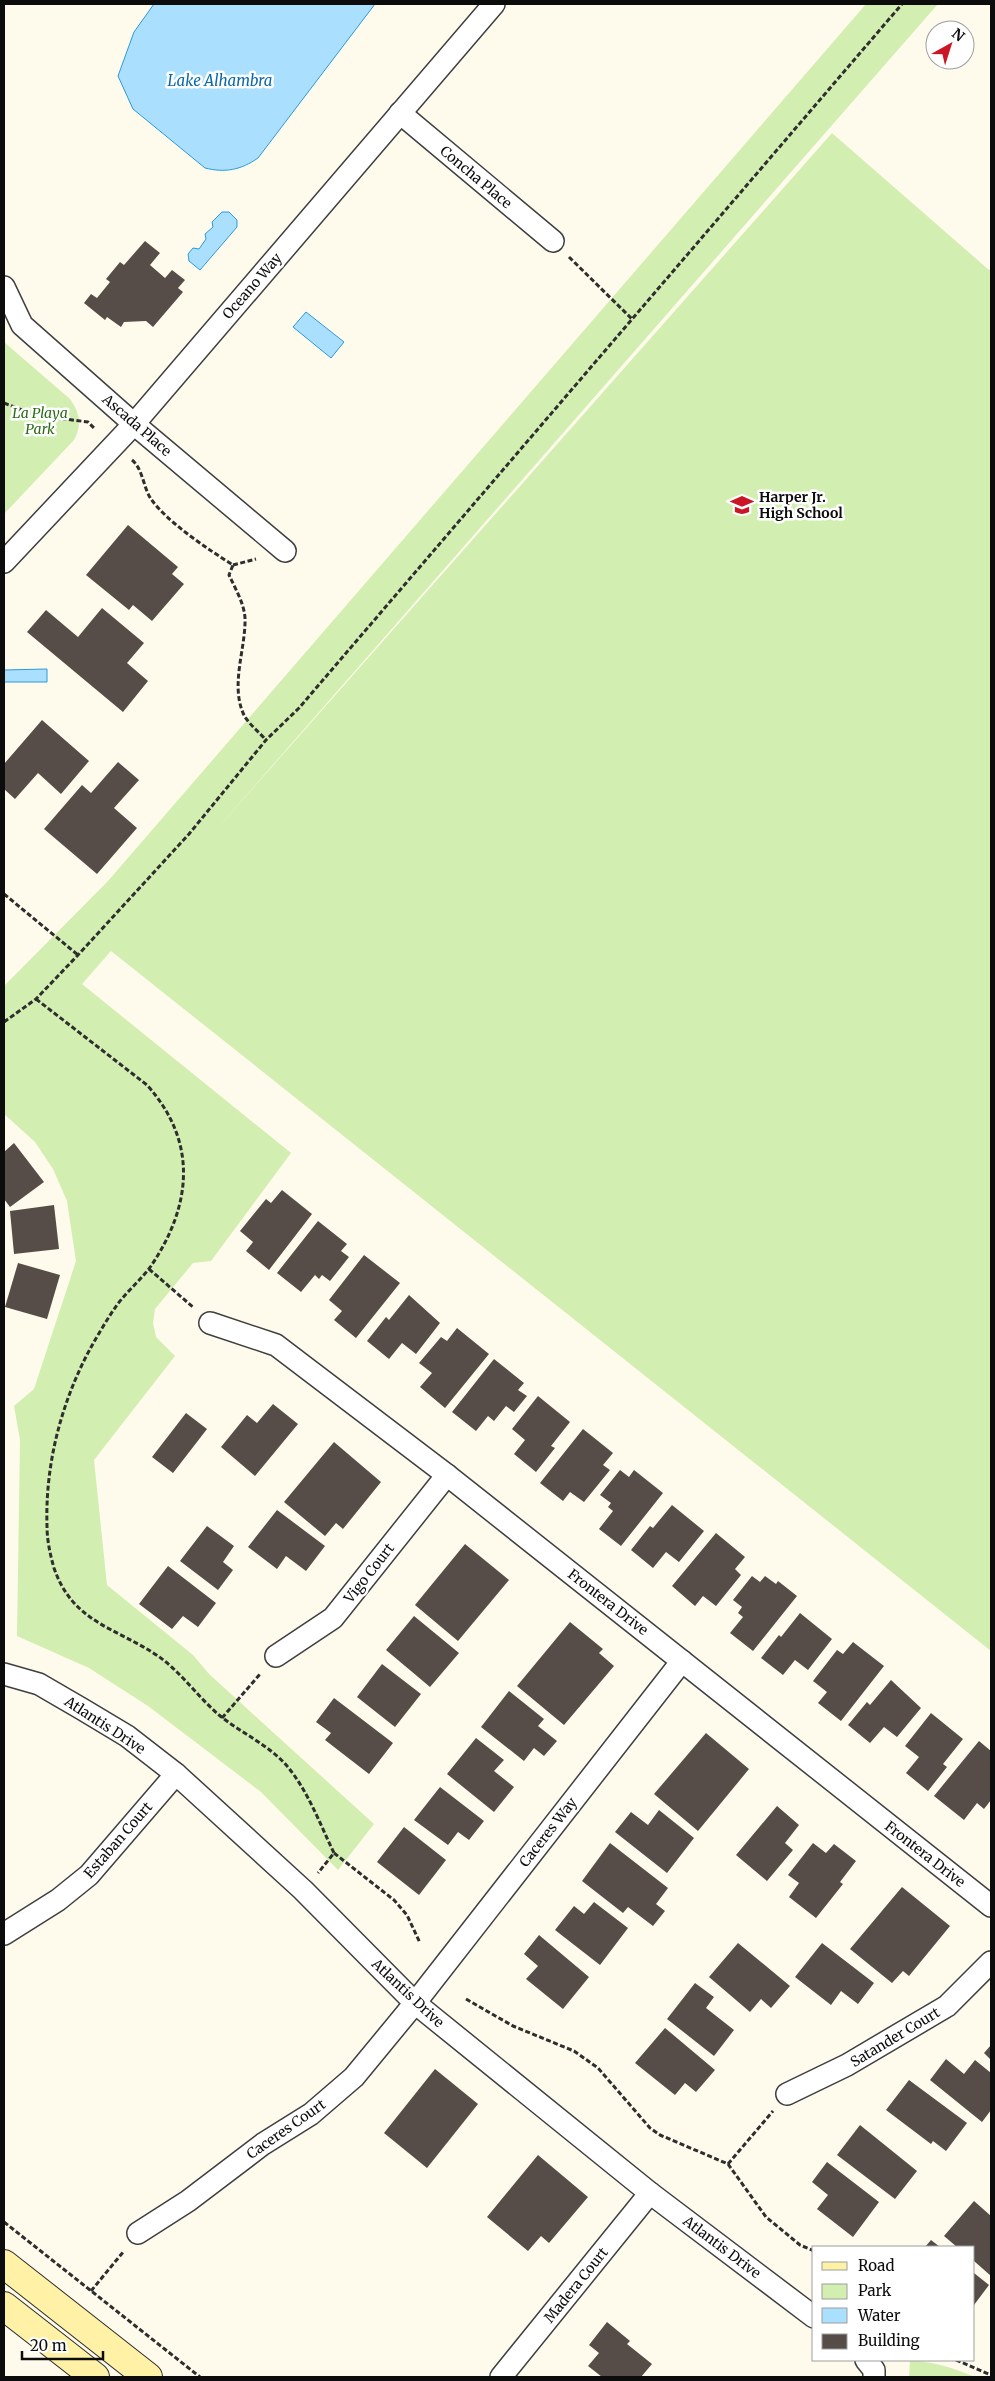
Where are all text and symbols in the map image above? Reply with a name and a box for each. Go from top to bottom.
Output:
north arrow [925,20,975,70]
text: N [948,24,968,45]
water label: Lake Alhambra [168,71,272,90]
street label: Concha Place [436,142,516,212]
street label: Oceano Way [218,249,286,323]
street label: Ascada Place [98,389,175,460]
park label: La Playa Park [12,404,68,438]
place label: Harper Jr. High School [759,488,843,522]
school or university icon: Harper Jr. High School [729,492,755,518]
street label: Vigo Court [339,1539,398,1607]
street label: Frontera Drive [564,1565,652,1639]
street label: Atlantis Drive [60,1692,149,1758]
street label: Caceres Way [515,1793,581,1870]
street label: Estaban Court [80,1798,156,1882]
street label: Frontera Drive [881,1817,969,1891]
street label: Atlantis Drive [367,1954,448,2031]
street label: Satander Court [847,2003,944,2071]
street label: Caceres Court [243,2095,329,2163]
street label: Atlantis Drive [679,2211,764,2282]
street label: Madera Court [540,2243,612,2326]
legend [812,2246,975,2361]
text: Road [858,2256,894,2275]
text: Park [858,2281,892,2300]
text: Water [857,2306,901,2325]
scale bar [22,2328,104,2360]
text: Building [858,2331,920,2350]
text: 20 m [30,2336,67,2355]

